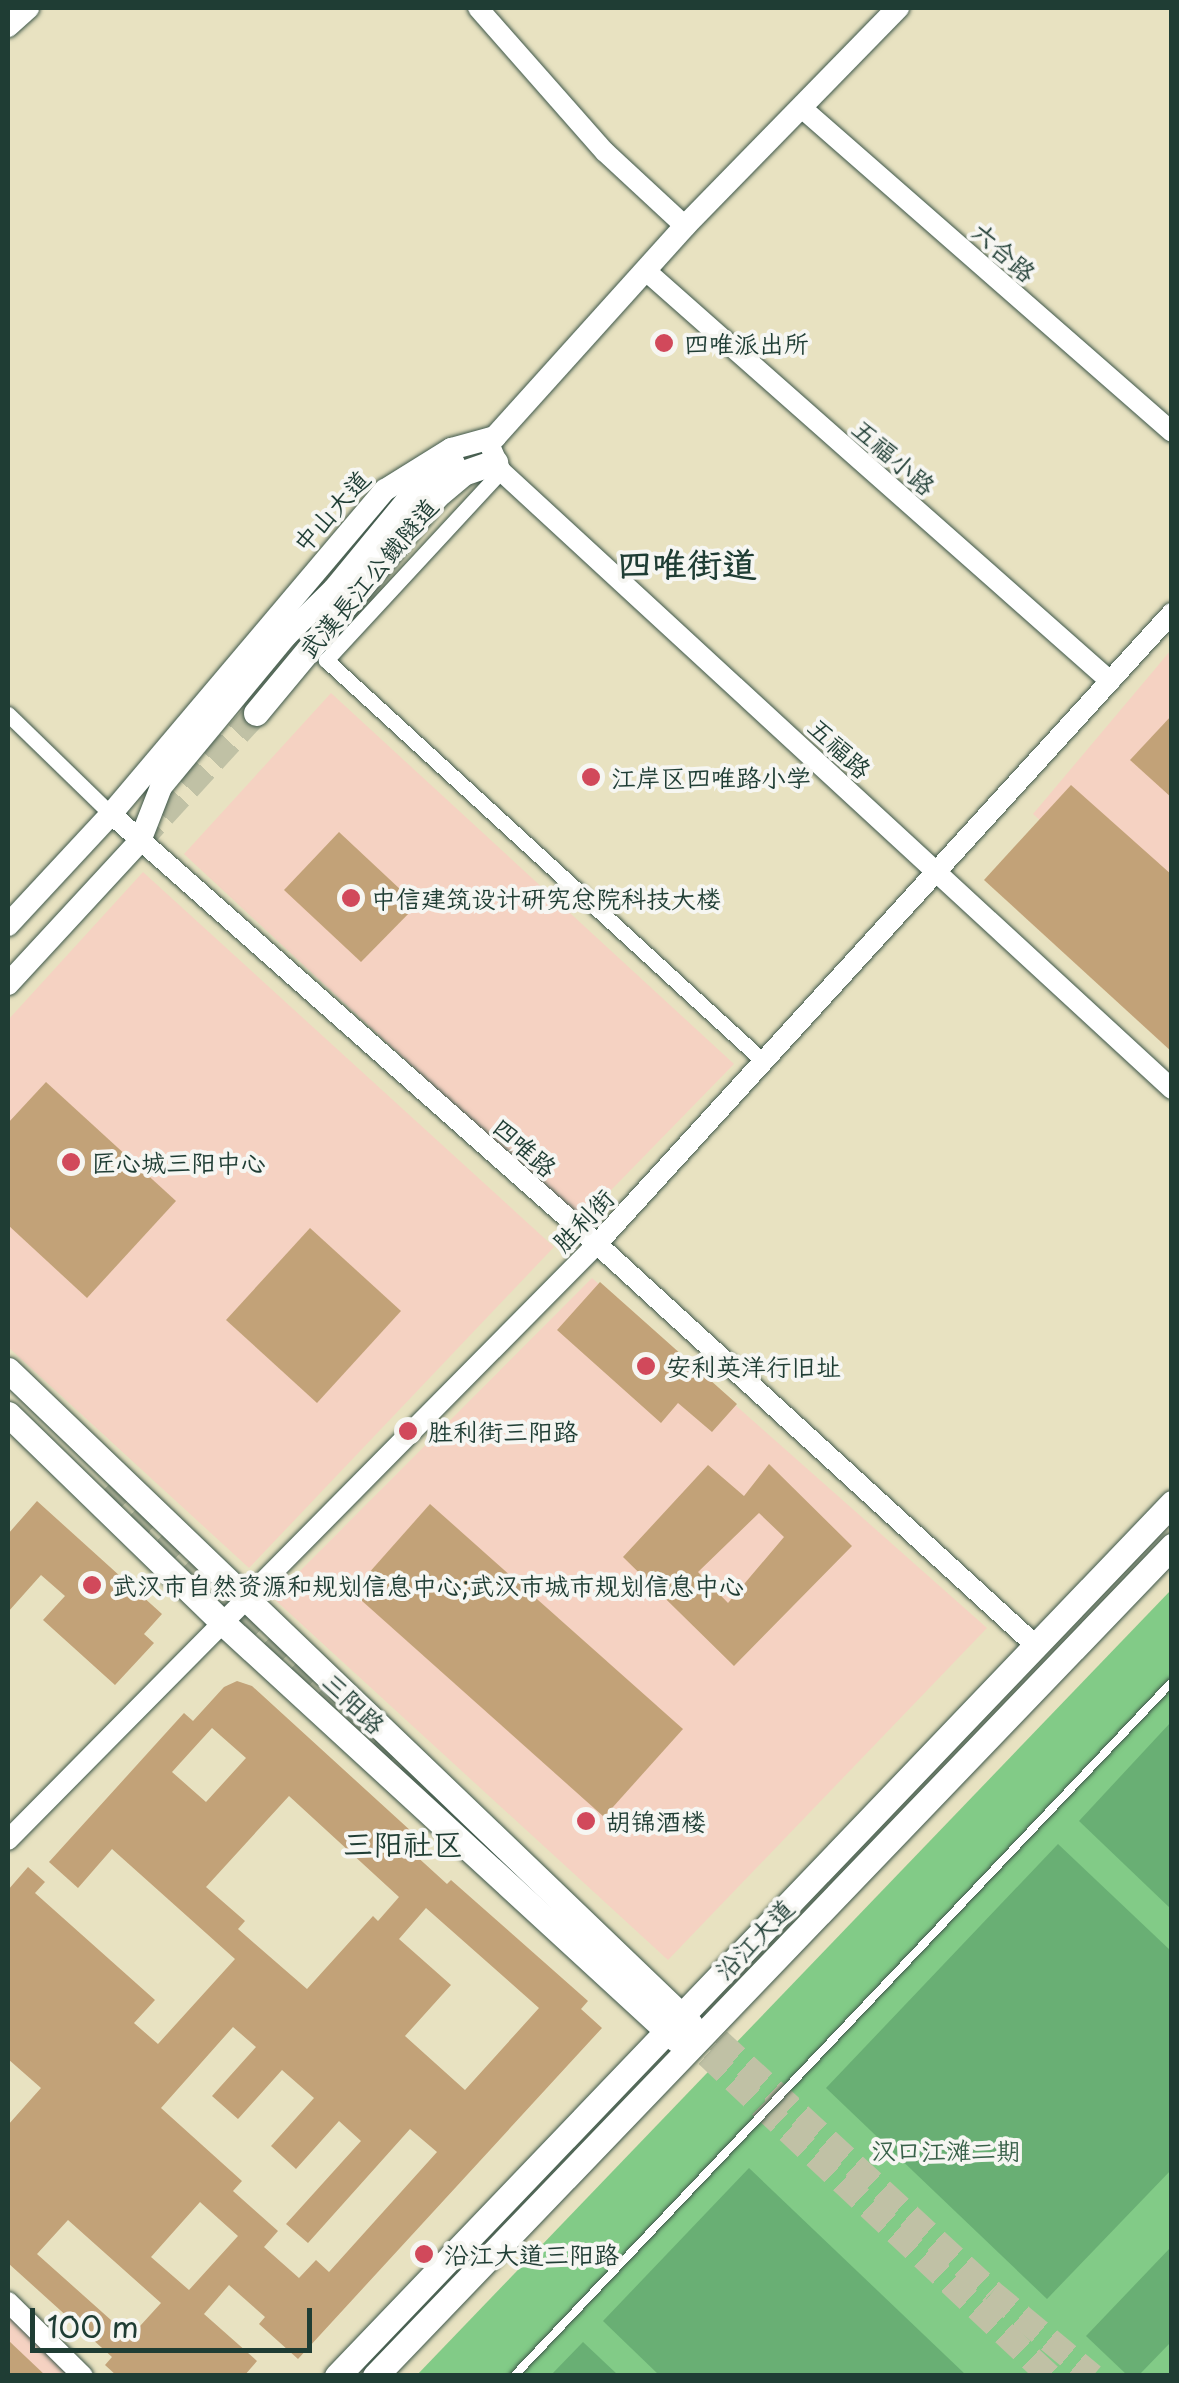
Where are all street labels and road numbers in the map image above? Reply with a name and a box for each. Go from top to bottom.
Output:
street label: 六合路 [966,216,1042,288]
street label: 五福小路 [846,413,942,501]
street label: 中山大道 [286,464,376,558]
street label: 武漢長江公鐵隧道 [292,492,444,664]
street label: 五福路 [802,711,878,785]
street label: 四唯路 [487,1111,563,1183]
street label: 胜利街 [546,1183,620,1257]
street label: 三阳路 [317,1666,391,1740]
street label: 沿江大道 [708,1893,800,1985]

